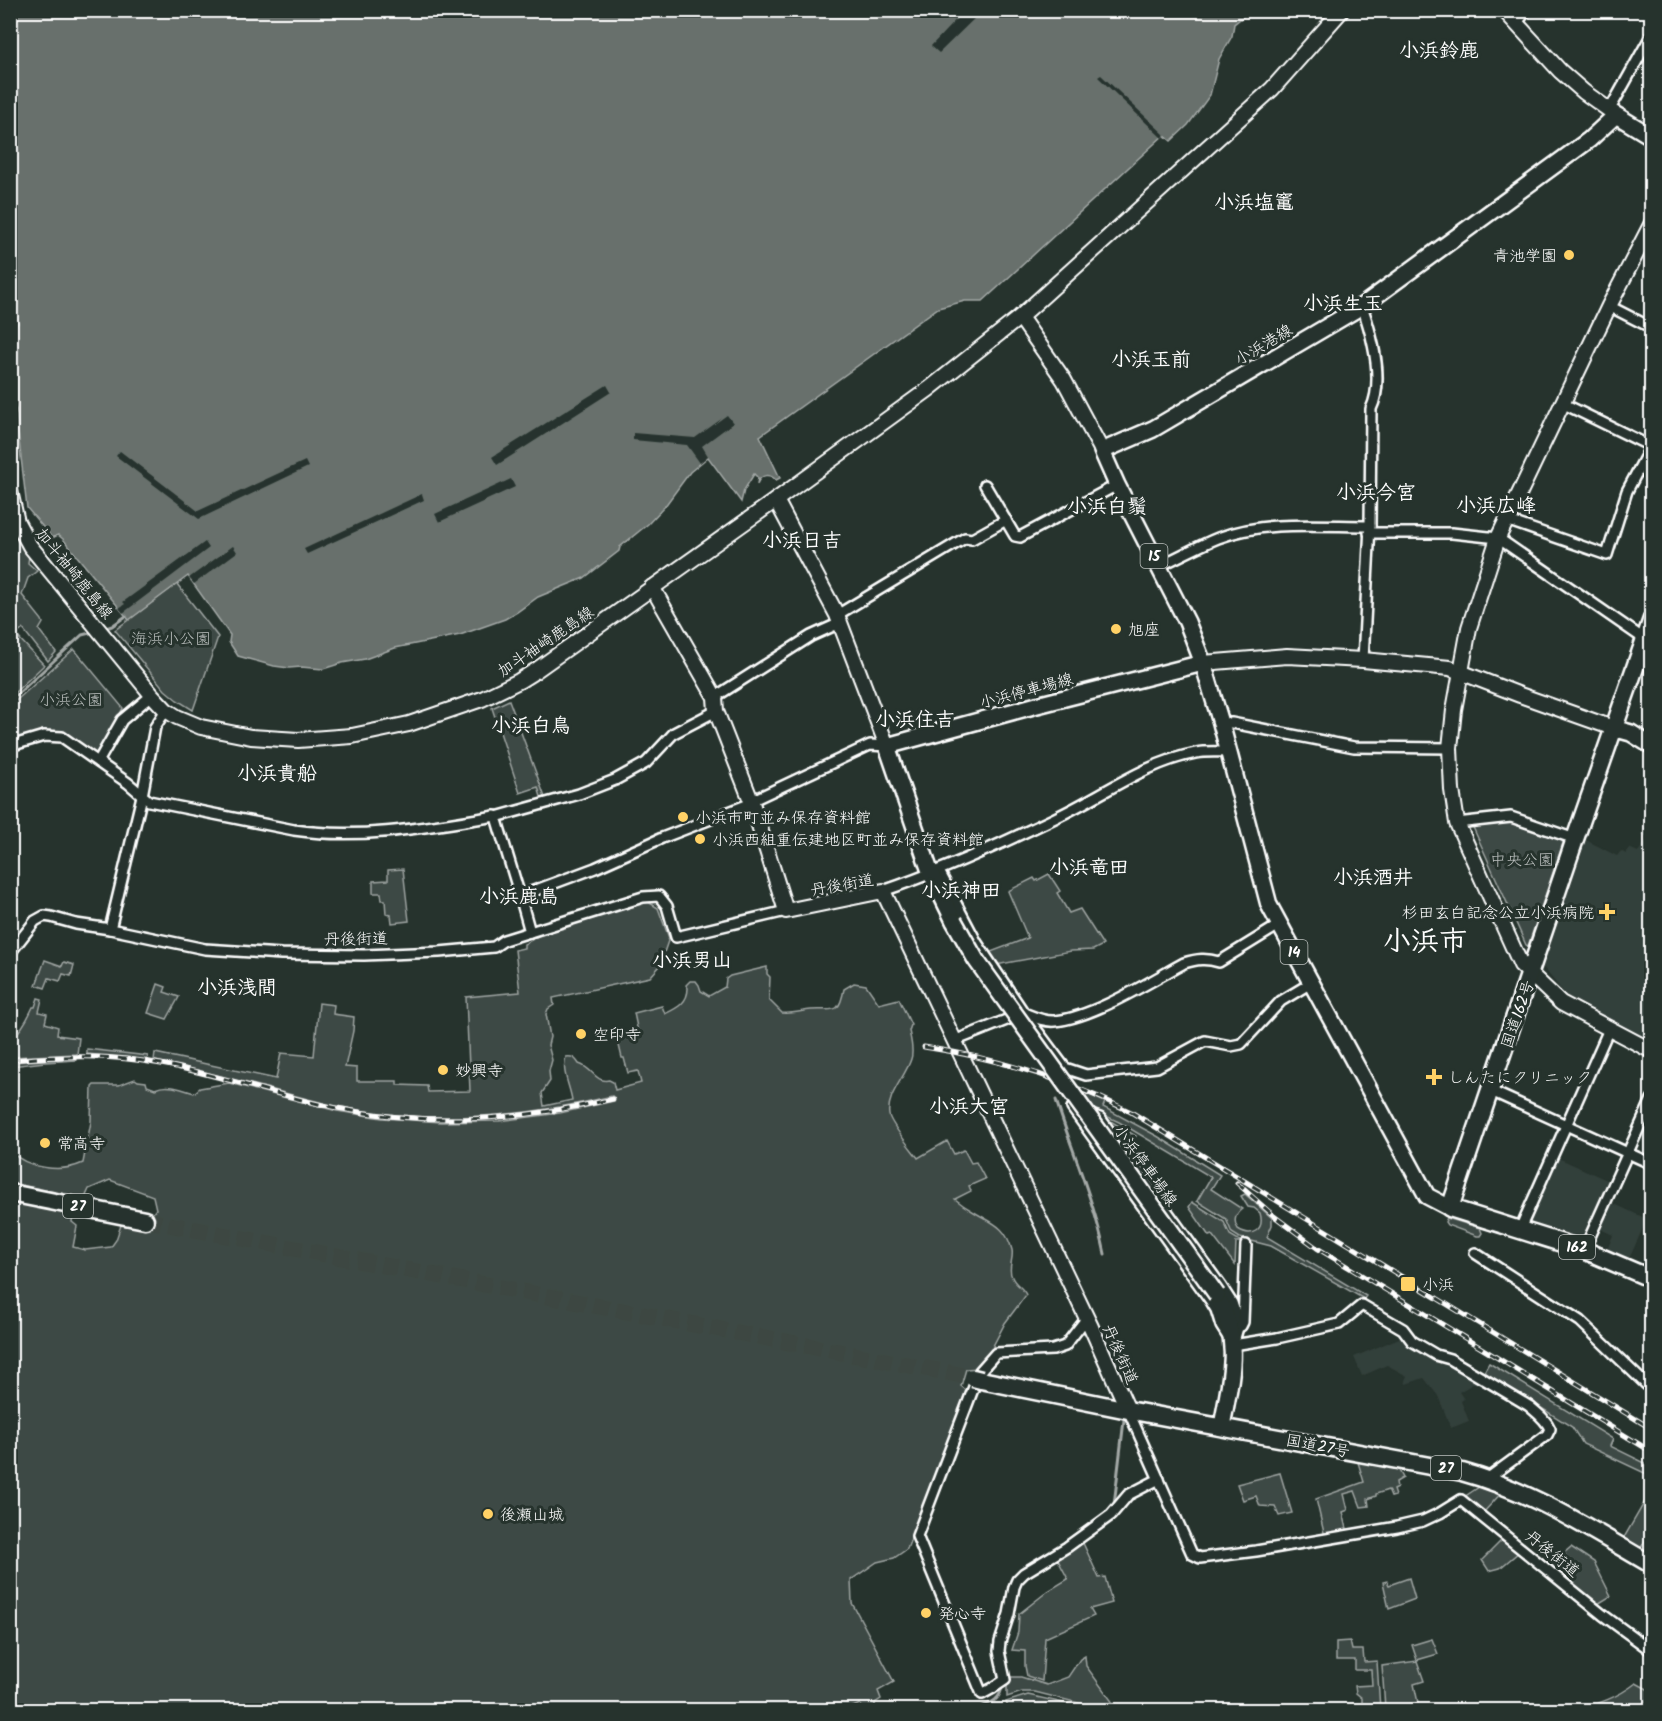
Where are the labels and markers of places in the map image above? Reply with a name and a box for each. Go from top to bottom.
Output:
place label: 青池学園 [1493,244,1557,269]
marker: 青池学園 [1562,248,1576,262]
place label: 旭座 [1128,618,1160,643]
marker: 旭座 [1109,622,1123,636]
place label: 小浜市町並み保存資料館 [695,806,871,831]
marker: 小浜市町並み保存資料館 [676,810,690,824]
place label: 小浜西組重伝建地区町並み保存資料館 [712,828,984,853]
marker: 小浜西組重伝建地区町並み保存資料館 [693,832,707,846]
place label: 杉田玄白記念公立小浜病院 [1402,901,1594,926]
marker: 杉田玄白記念公立小浜病院 [1598,903,1616,921]
place label: 空印寺 [593,1023,641,1048]
marker: 空印寺 [574,1027,588,1041]
place label: 妙興寺 [455,1059,503,1084]
marker: 妙興寺 [436,1063,450,1077]
place label: しんたにクリニック [1448,1066,1592,1091]
marker: しんたにクリニック [1425,1068,1443,1086]
place label: 常高寺 [57,1132,105,1157]
marker: 常高寺 [38,1136,52,1150]
place label: 小浜 [1422,1273,1454,1298]
marker: 小浜 [1399,1275,1417,1293]
place label: 後瀬山城 [500,1503,564,1528]
marker: 後瀬山城 [481,1507,495,1521]
place label: 発心寺 [938,1602,986,1627]
marker: 発心寺 [919,1606,933,1620]

